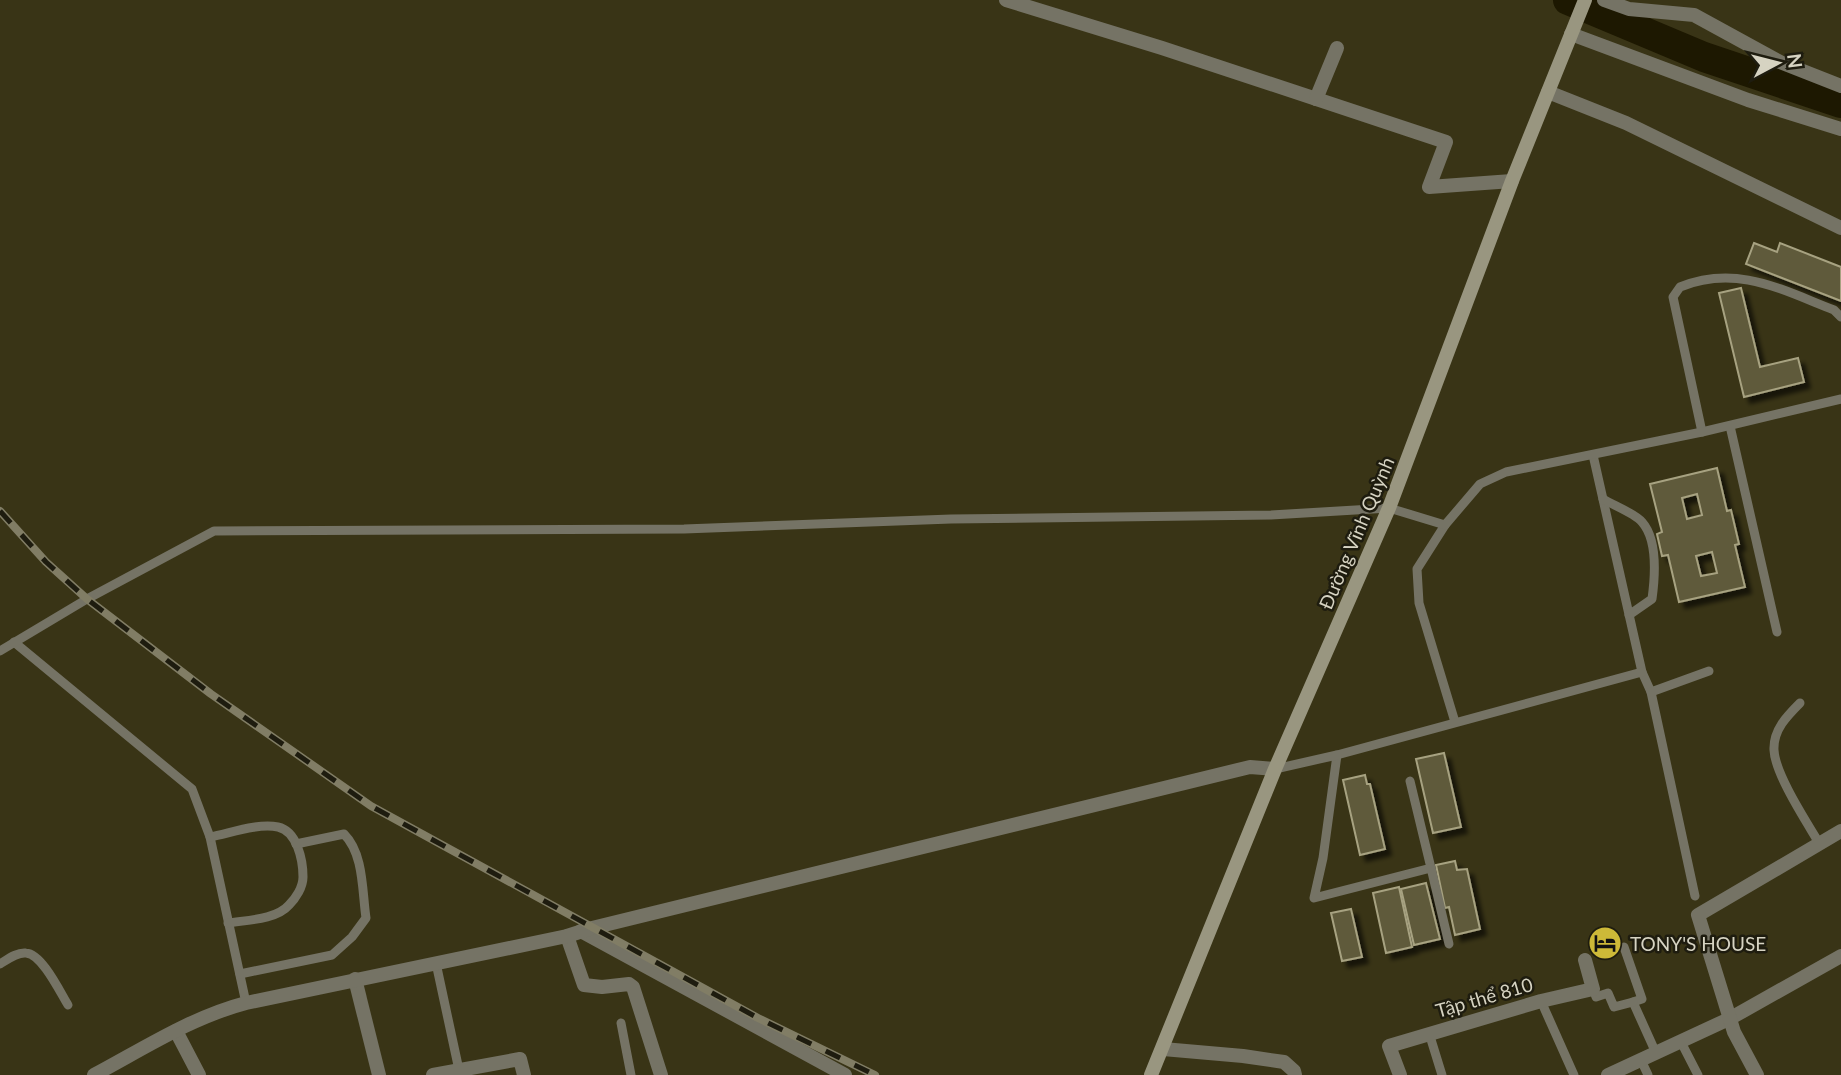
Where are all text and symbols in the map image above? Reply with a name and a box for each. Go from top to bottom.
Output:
north arrow [1743,28,1813,98]
text: N [1783,52,1808,70]
street label: Đường Vĩnh Quỳnh [1314,453,1398,613]
hotel icon: TONY'S HOUSE [1586,924,1624,962]
place label: TONY'S HOUSE [1630,932,1766,955]
street label: Tập thể 810 [1433,972,1535,1022]

